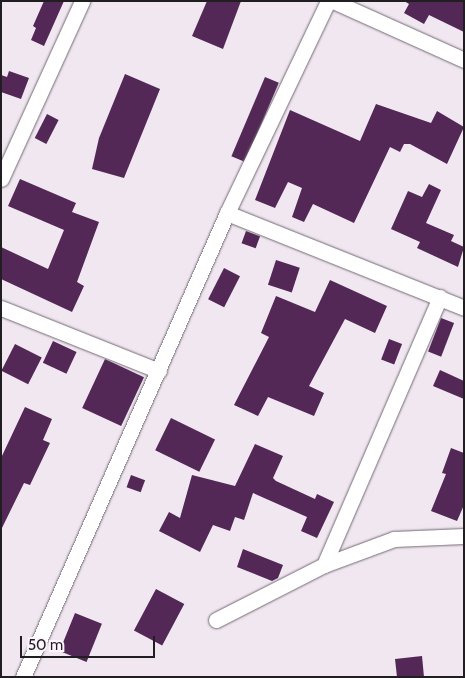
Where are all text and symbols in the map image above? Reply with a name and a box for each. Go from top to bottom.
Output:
scale bar [22,626,158,658]
text: 50 m [28,636,63,654]

